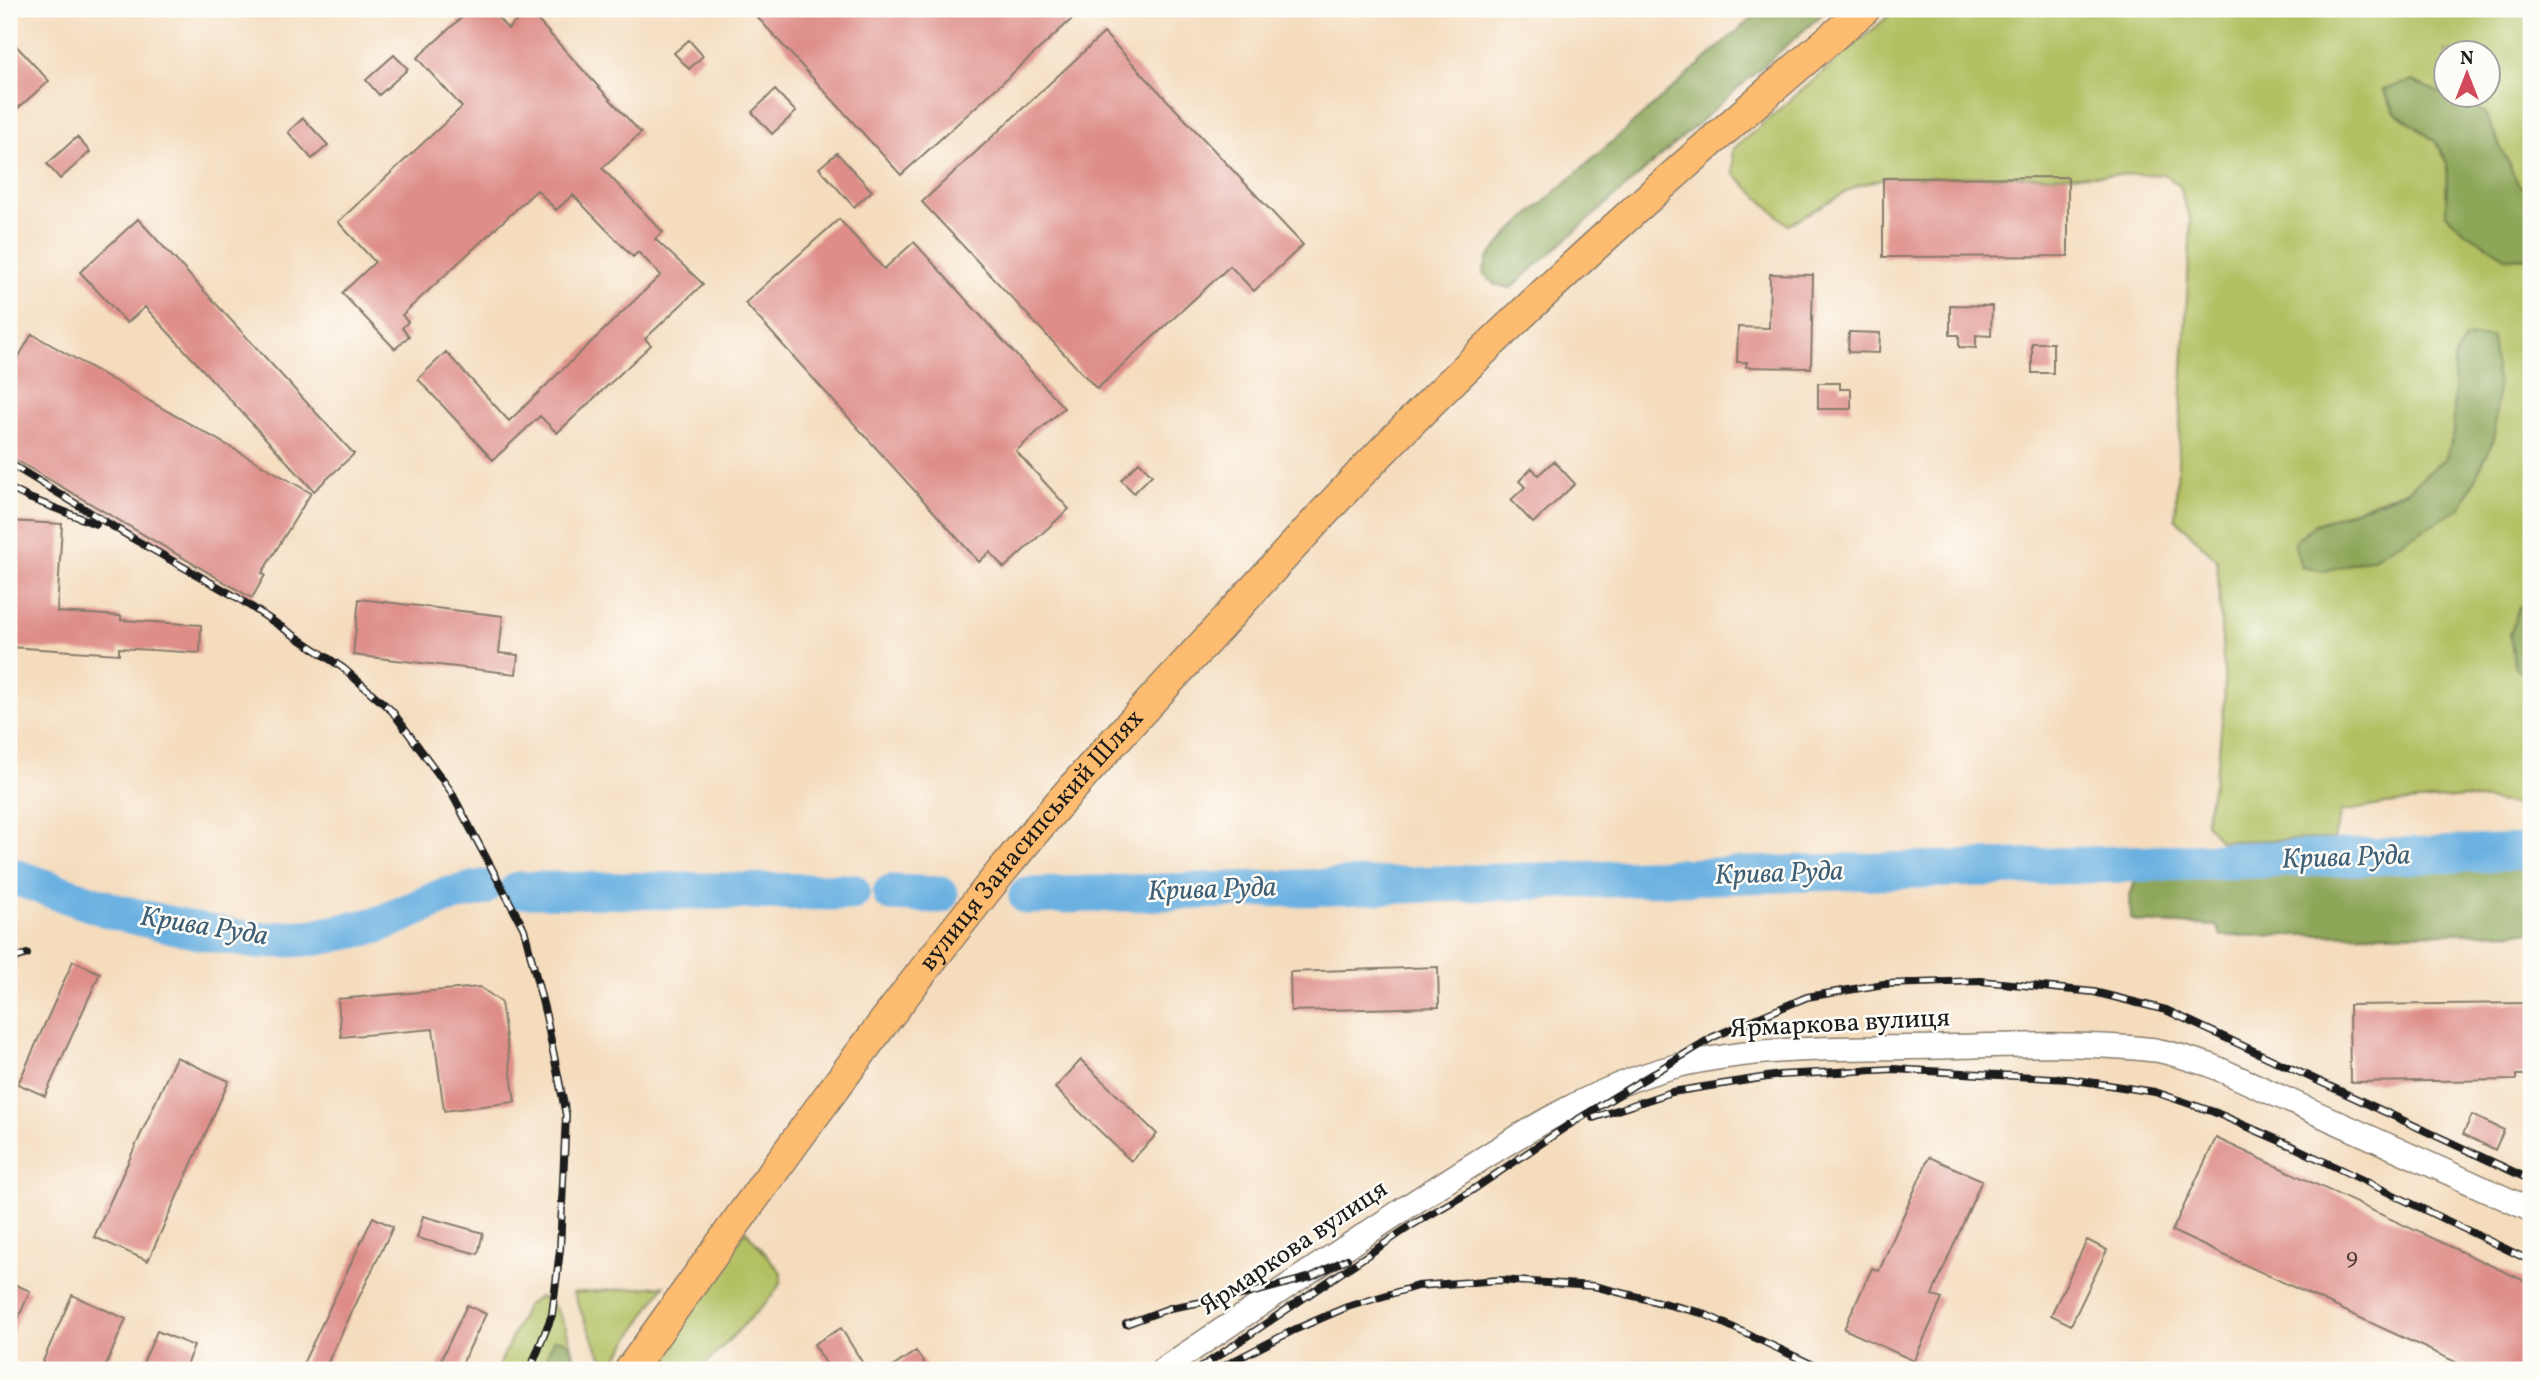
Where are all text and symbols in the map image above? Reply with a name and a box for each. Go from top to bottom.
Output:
north arrow [2432,38,2502,108]
text: N [2460,46,2474,72]
street label: вулиця Занасипський Шлях [911,702,1152,979]
water label: Крива Руда [2281,836,2411,880]
water label: Крива Руда [1714,852,1844,896]
water label: Крива Руда [1147,868,1277,912]
water label: Крива Руда [137,898,271,956]
street label: Ярмаркова вулиця [1729,1000,1951,1048]
street label: Ярмаркова вулиця [1193,1172,1395,1324]
house number: 9 [2346,1242,2358,1274]

